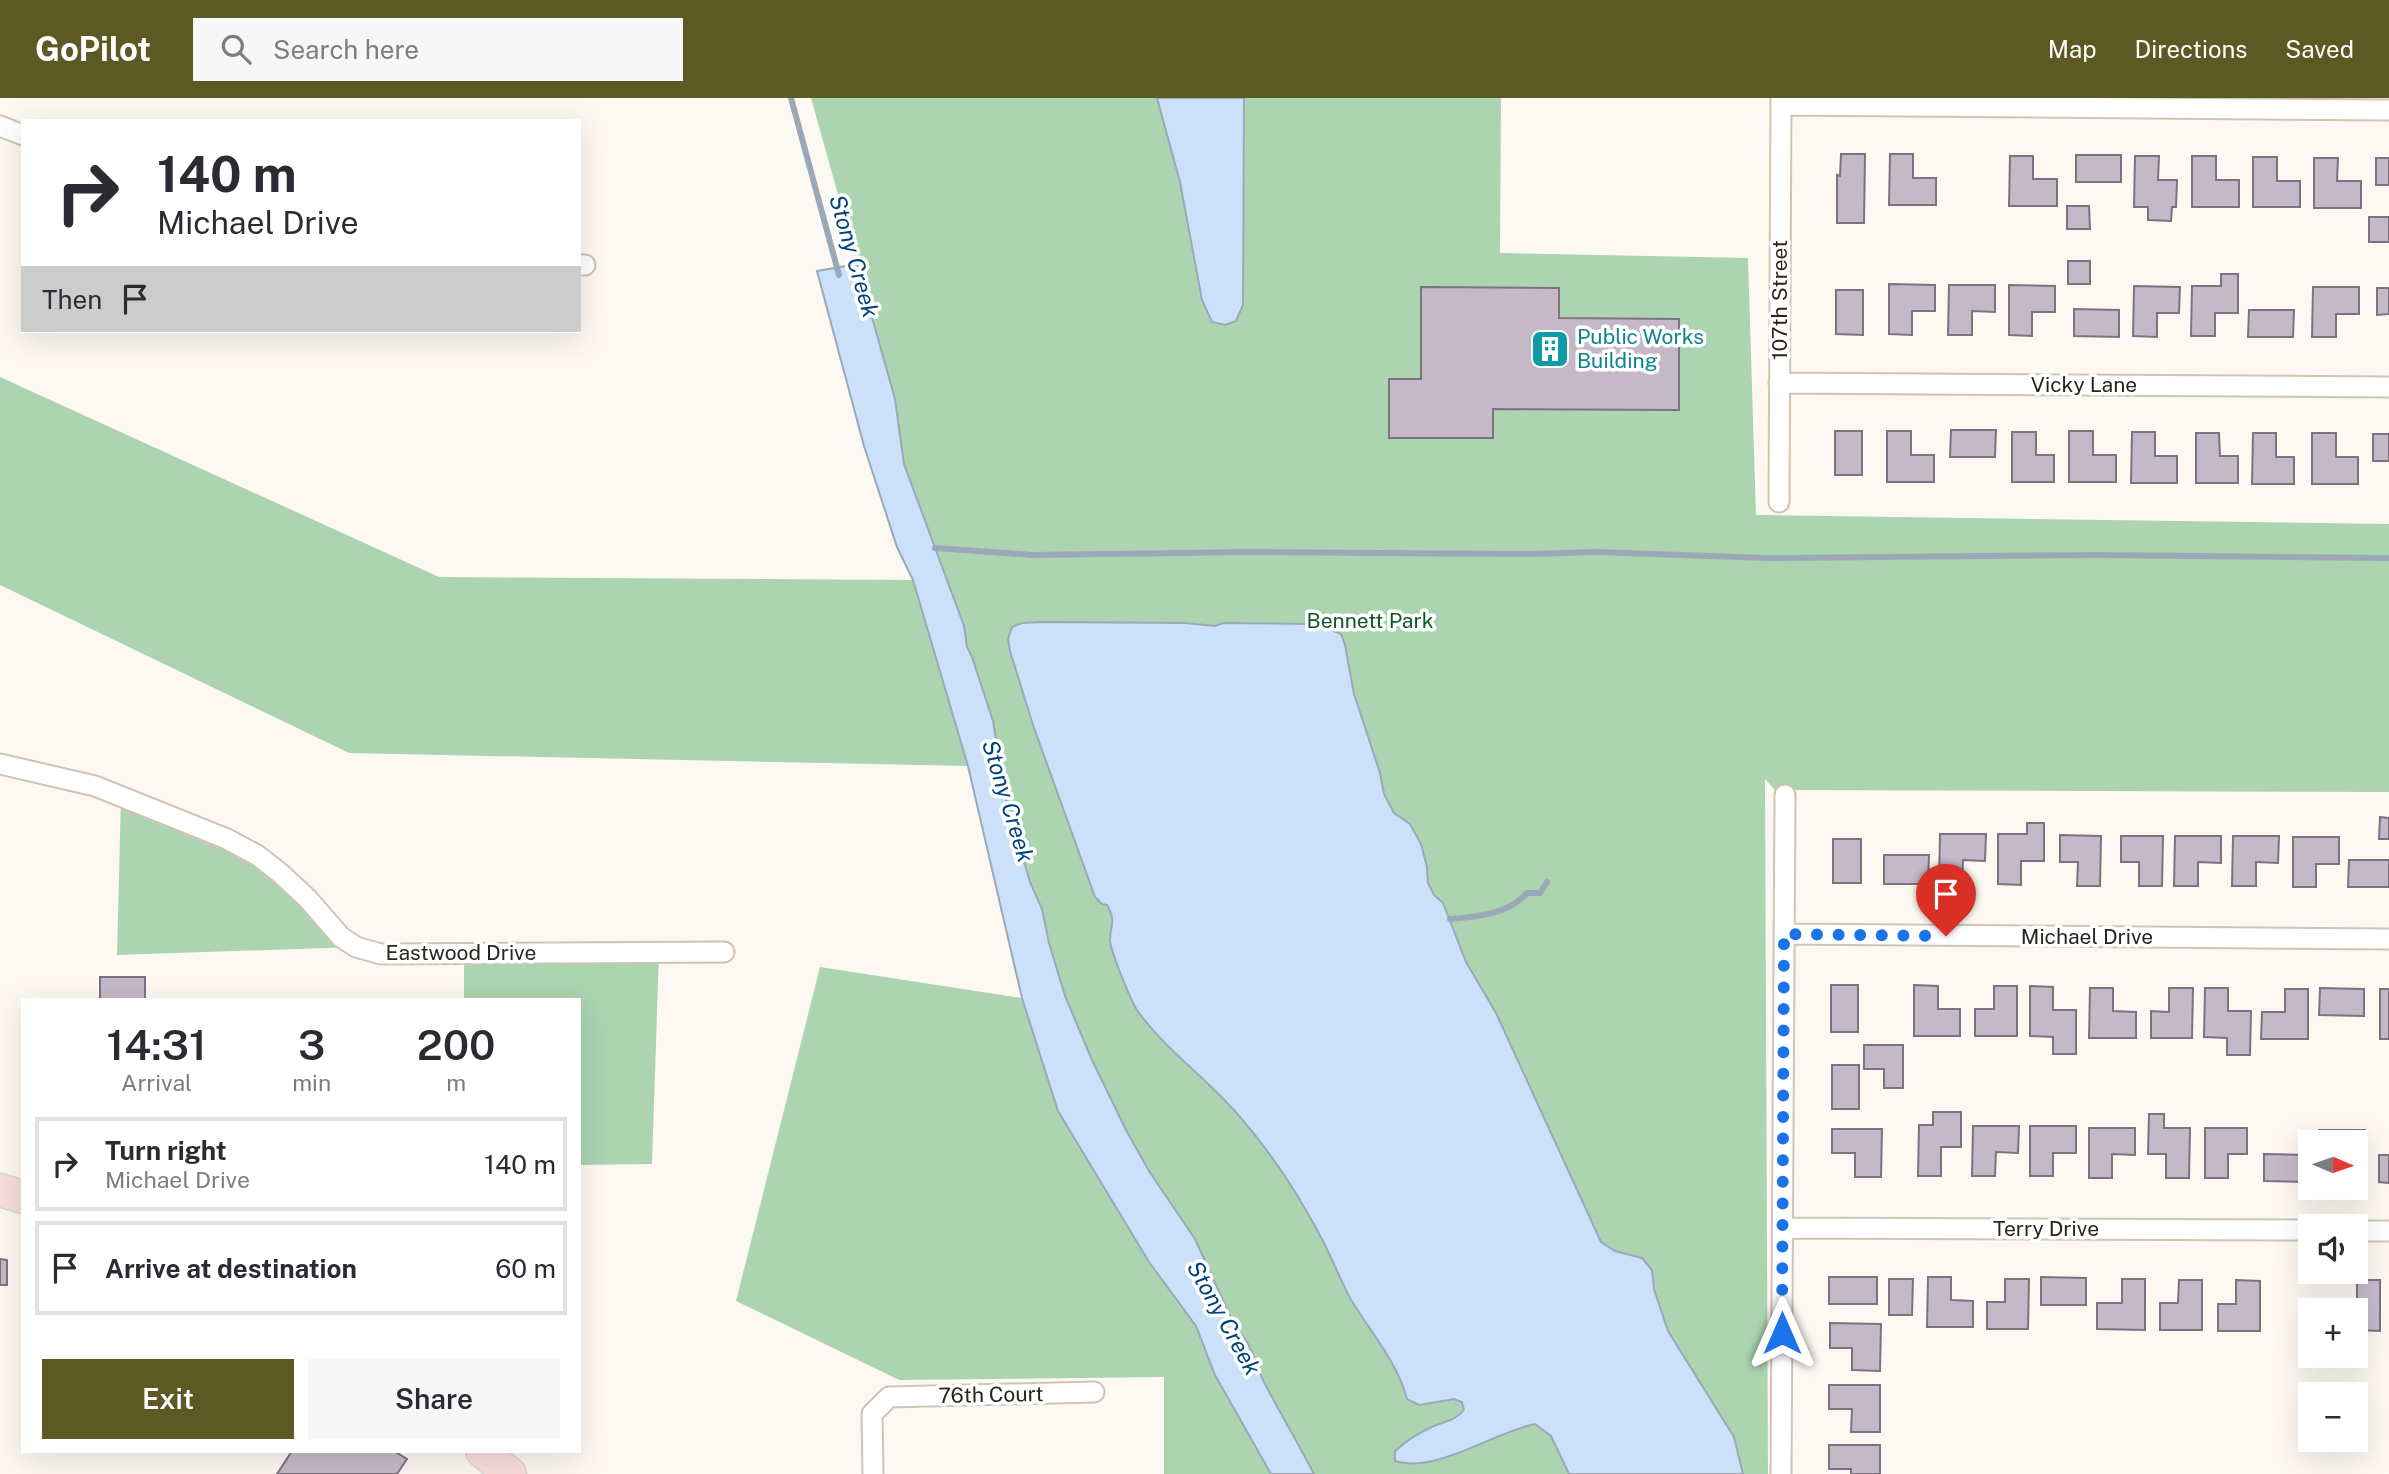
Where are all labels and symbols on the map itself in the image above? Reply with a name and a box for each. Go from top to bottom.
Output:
water label: Stony Creek [824,191,885,321]
street label: 107th Street [1767,240,1792,360]
place label: Public Works Building [1577,324,1704,373]
building icon: Public Works Building [1529,328,1571,370]
street label: Vicky Lane [2031,372,2137,397]
park label: Bennett Park [1307,608,1434,633]
water label: Stony Creek [977,736,1040,866]
pin [1916,864,1976,936]
street label: Michael Drive [2021,924,2153,949]
street label: Eastwood Drive [386,940,536,965]
north arrow [2298,1130,2368,1200]
street label: Terry Drive [1993,1216,2099,1241]
water label: Stony Creek [1182,1256,1267,1380]
position arrow [1745,1296,1819,1370]
street label: 76th Court [938,1381,1044,1408]

